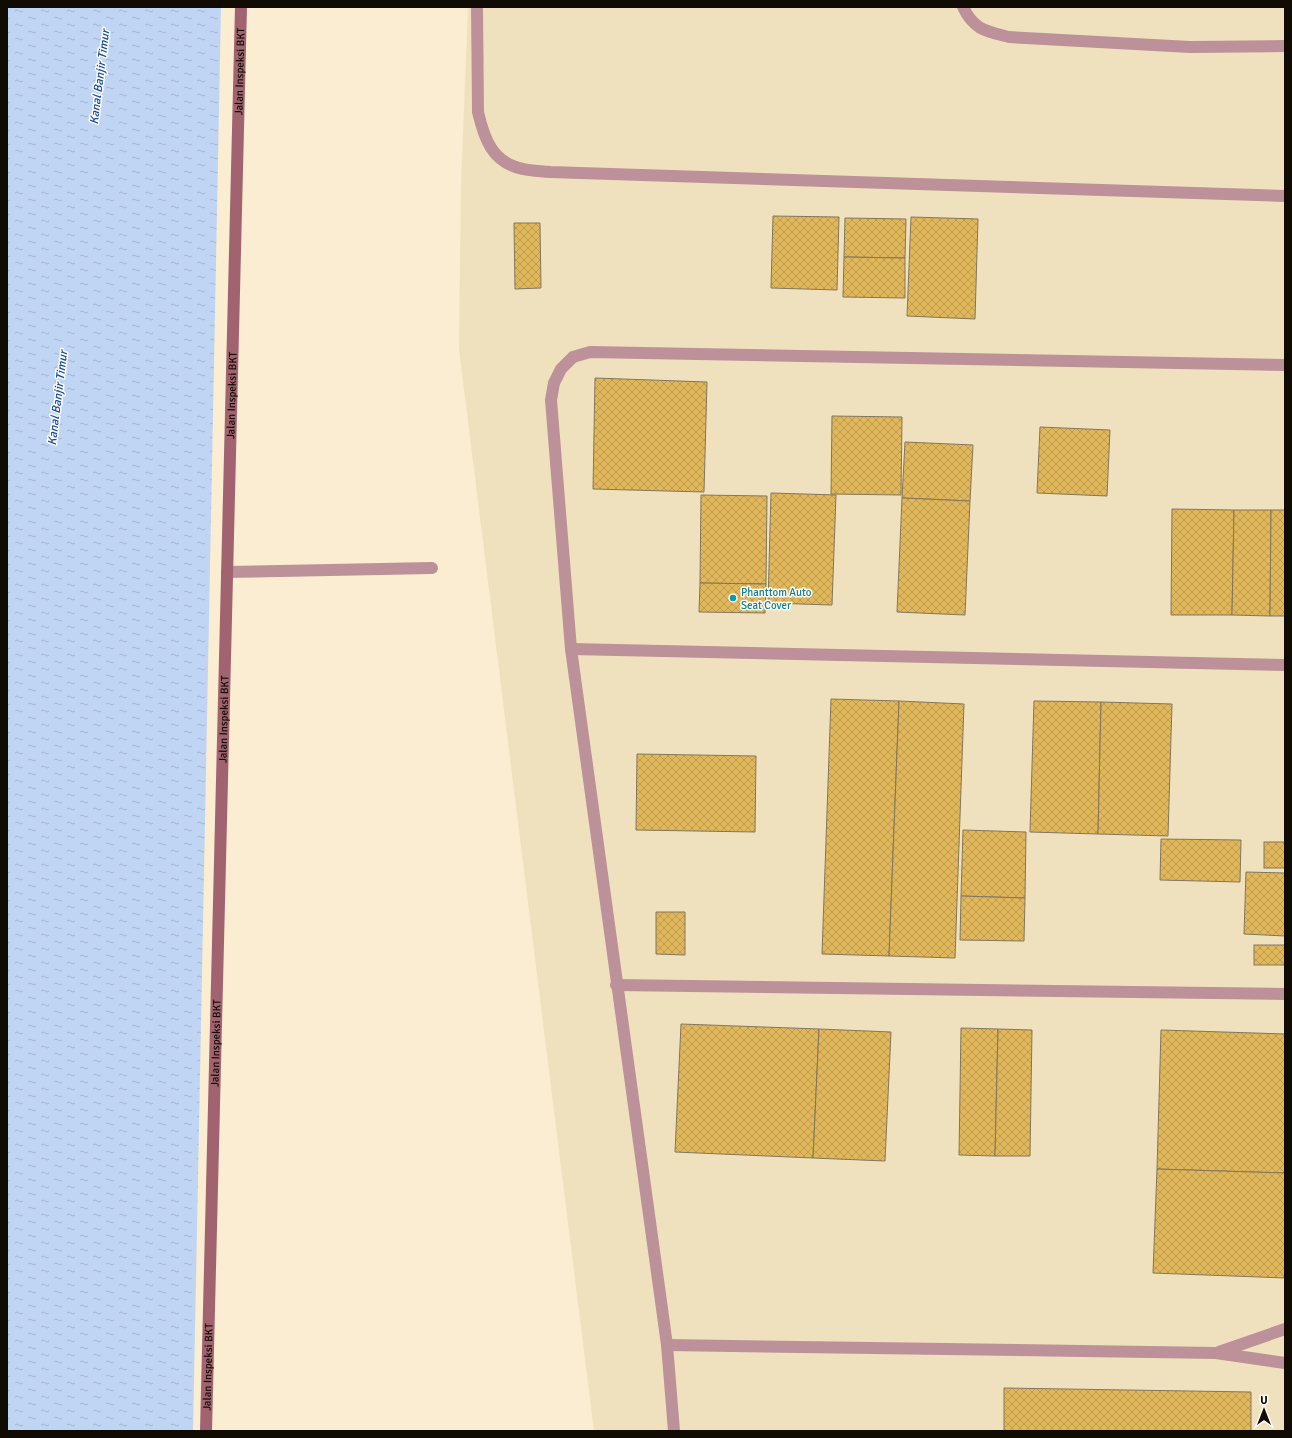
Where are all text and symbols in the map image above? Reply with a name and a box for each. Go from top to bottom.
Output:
water label: Kanal Banjir Timur [87,27,113,125]
street label: Jalan Inspeksi BKT [232,27,247,115]
water label: Kanal Banjir Timur [45,348,71,446]
street label: Jalan Inspeksi BKT [224,351,239,439]
place label: Phanttom Auto Seat Cover [741,586,812,612]
marker: Phanttom Auto Seat Cover [728,593,738,603]
street label: Jalan Inspeksi BKT [216,675,231,763]
street label: Jalan Inspeksi BKT [208,999,223,1087]
street label: Jalan Inspeksi BKT [200,1323,215,1411]
north arrow [1244,1390,1284,1430]
text: U [1260,1394,1268,1407]

